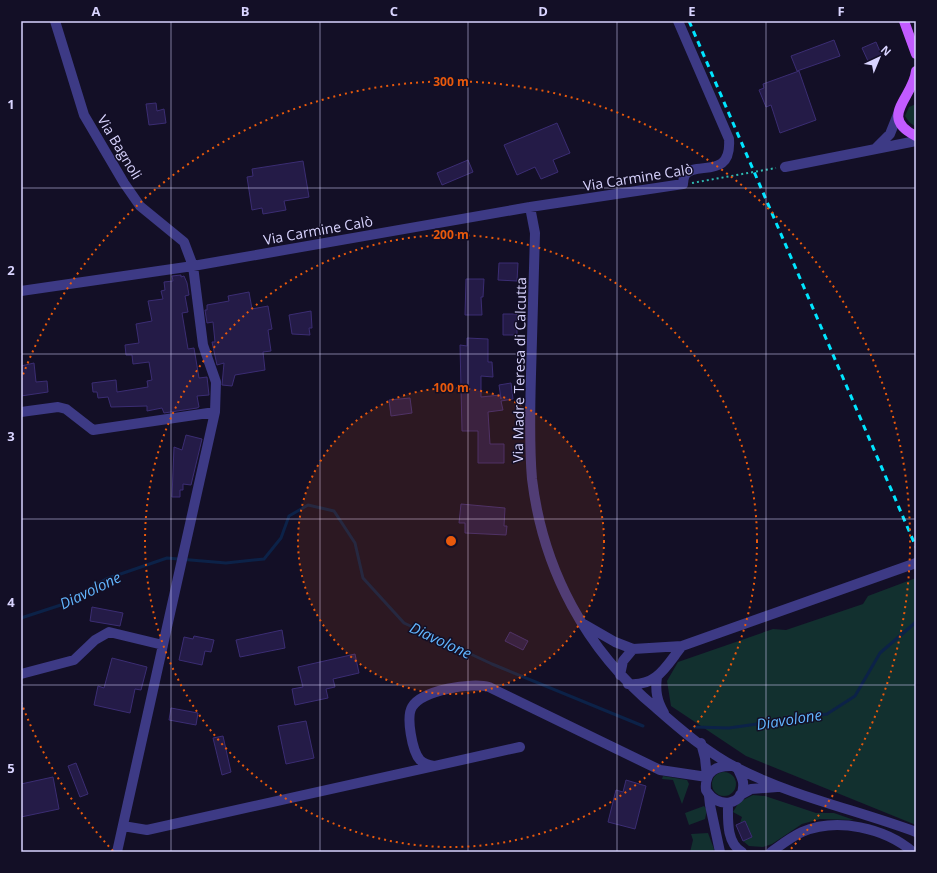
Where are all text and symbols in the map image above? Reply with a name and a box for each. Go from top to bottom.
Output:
text: A [92,2,101,20]
text: B [241,2,250,20]
text: C [390,2,398,20]
text: D [538,2,548,20]
text: E [688,2,696,20]
text: F [837,2,845,20]
north arrow [859,38,899,78]
text: N [878,42,895,59]
text: 300 m [433,73,469,90]
text: 1 [7,95,15,113]
street label: Via Bagnoli [93,111,147,183]
street label: Via Carmine Calò [582,159,694,195]
street label: Via Carmine Calò [262,211,374,249]
text: 200 m [433,226,469,243]
text: 2 [7,261,15,279]
street label: Via Madre Teresa di Calcutta [508,277,530,463]
text: 100 m [433,379,469,396]
text: 3 [7,427,15,445]
centre of rings [444,534,458,548]
water label: Diavolone [56,566,125,613]
text: 4 [7,593,15,611]
water label: Diavolone [407,617,476,663]
water label: Diavolone [755,704,824,734]
text: 5 [7,759,15,777]

